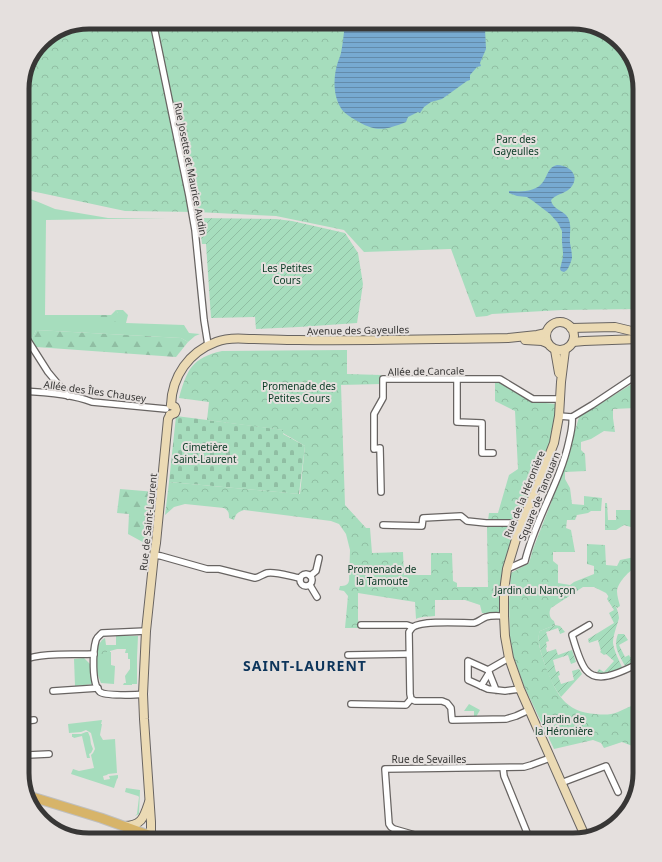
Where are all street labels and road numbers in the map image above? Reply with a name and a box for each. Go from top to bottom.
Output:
street label: Rue Josette et Maurice Audin [171,101,211,237]
street label: Avenue des Gayeulles [307,322,409,338]
street label: Allée de Cancale [388,363,465,379]
street label: Allée des Îles Chausey [43,377,148,405]
street label: Rue de la Héronière [500,448,548,540]
street label: Square de Tanouarn [515,449,563,543]
street label: Rue de Saint-Laurent [136,472,160,572]
street label: Rue de Sevailles [392,752,467,766]

